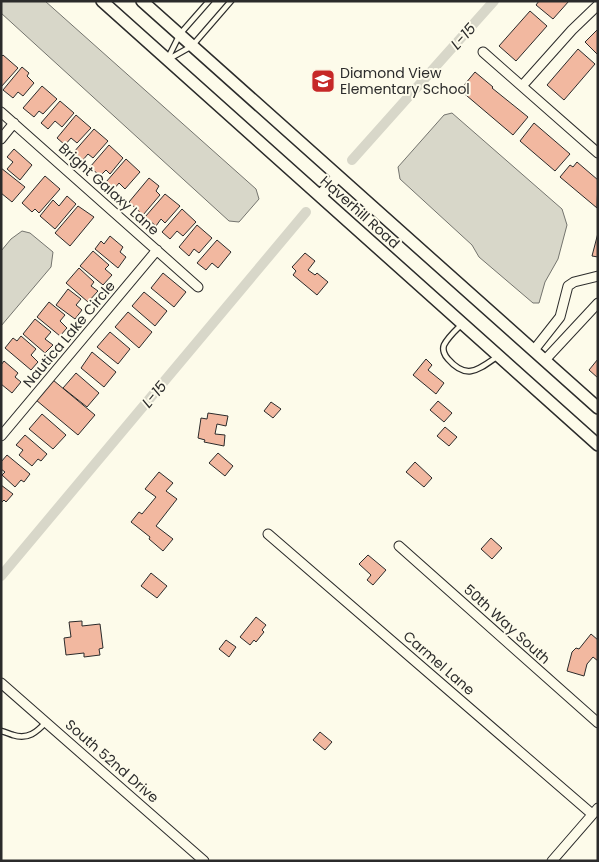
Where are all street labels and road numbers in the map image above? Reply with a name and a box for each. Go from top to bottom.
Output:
street label: Bright Galaxy Lane [54,138,164,240]
street label: Haverhill Road [316,171,404,253]
street label: Nautica Lake Circle [18,276,120,392]
street label: 50th Way South [459,580,555,668]
street label: Carmel Lane [399,626,479,700]
street label: South 52nd Drive [61,715,163,807]

